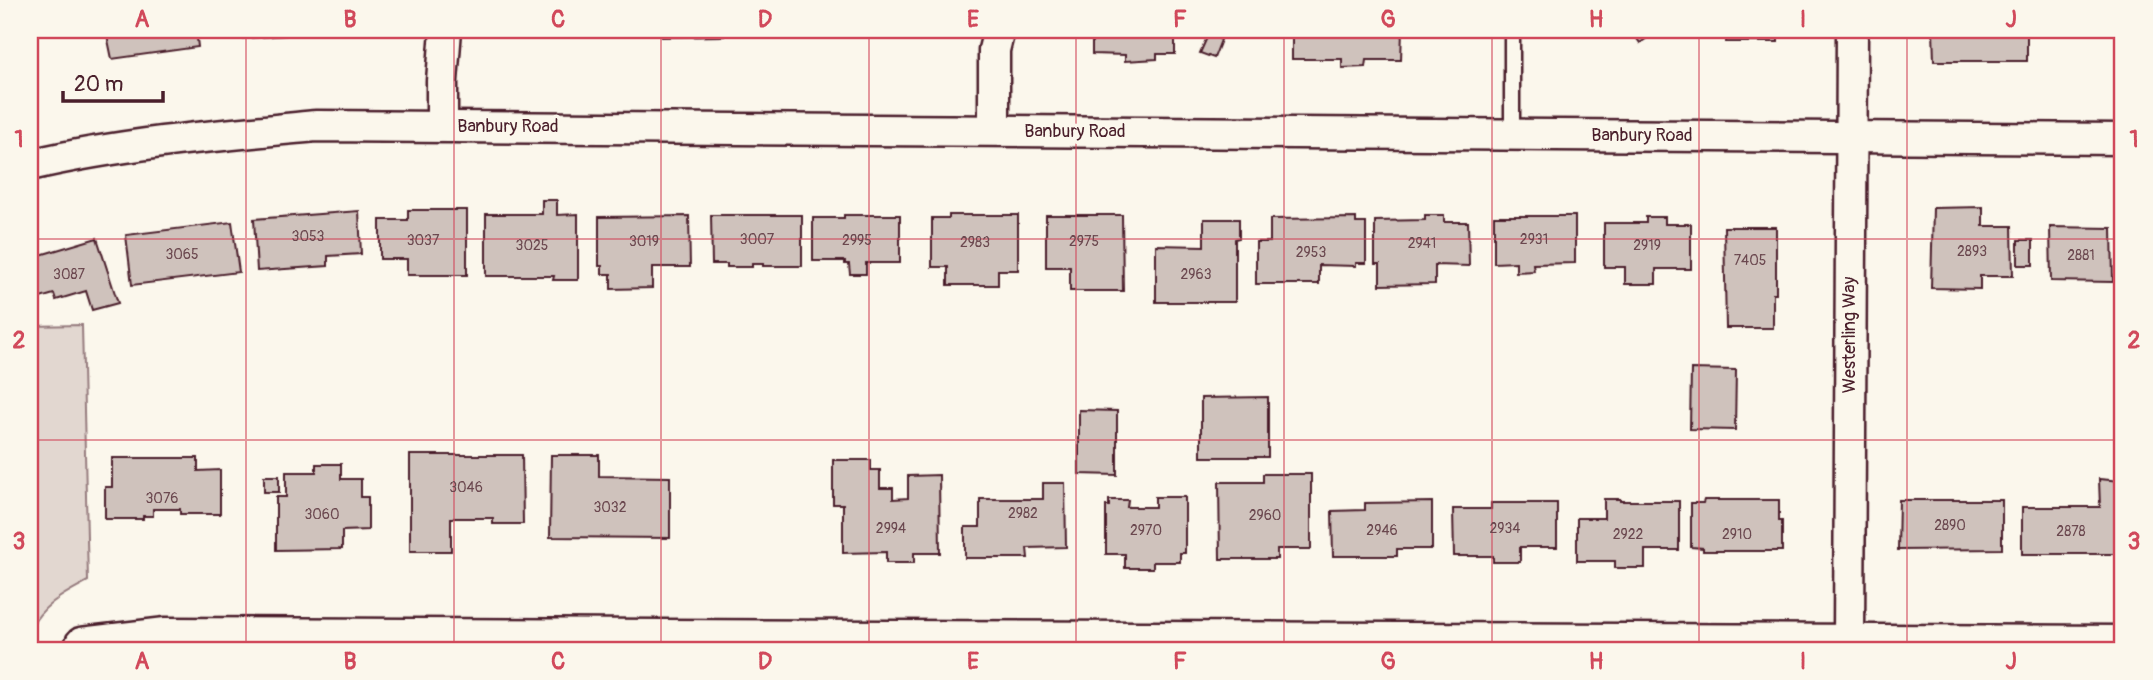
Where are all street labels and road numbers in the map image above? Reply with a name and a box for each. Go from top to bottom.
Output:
street label: Banbury Road [457,115,559,138]
street label: Banbury Road [1024,120,1126,143]
street label: Banbury Road [1591,124,1693,147]
street label: Westerling Way [1838,276,1861,393]

